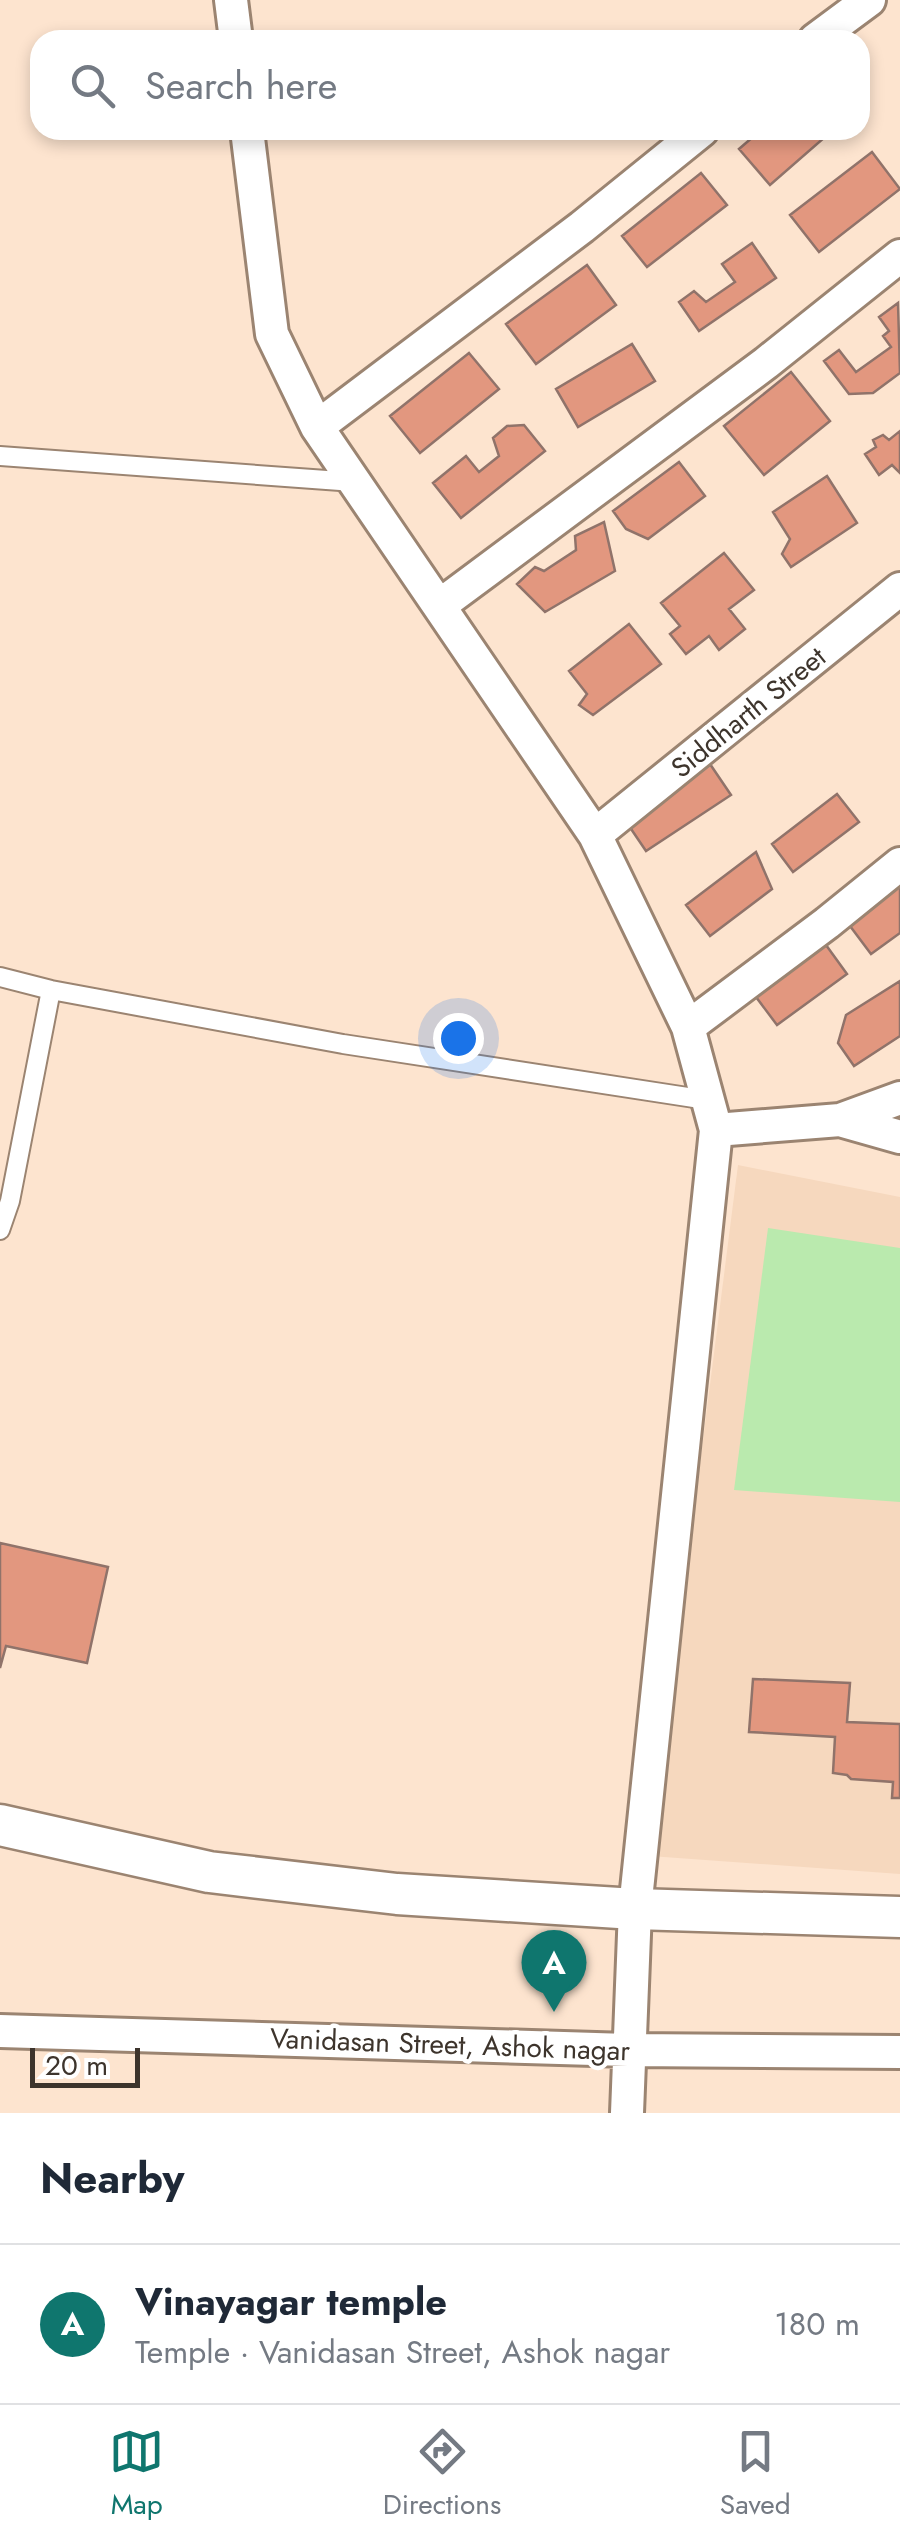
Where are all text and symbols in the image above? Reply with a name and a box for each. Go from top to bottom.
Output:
search box [30,30,870,140]
icon: search [65,58,120,113]
text: Search here [145,58,337,113]
street label: Siddharth Street [662,637,835,788]
your location [433,1013,484,1064]
pin: A [522,1930,586,2012]
street label: Vanidasan Street, Ashok nagar [269,2018,631,2071]
scale bar [30,2043,140,2088]
text: 20 m [45,2045,108,2086]
text: Nearby [40,2148,184,2209]
text: Vinayagar temple [135,2274,447,2329]
text: A [61,2301,84,2347]
text: 180 m [774,2301,860,2347]
text: Temple · Vanidasan Street, Ashok nagar [135,2329,670,2375]
tab: Map [109,2424,164,2525]
tab: Directions [383,2424,501,2525]
tab: Saved [720,2424,791,2525]

